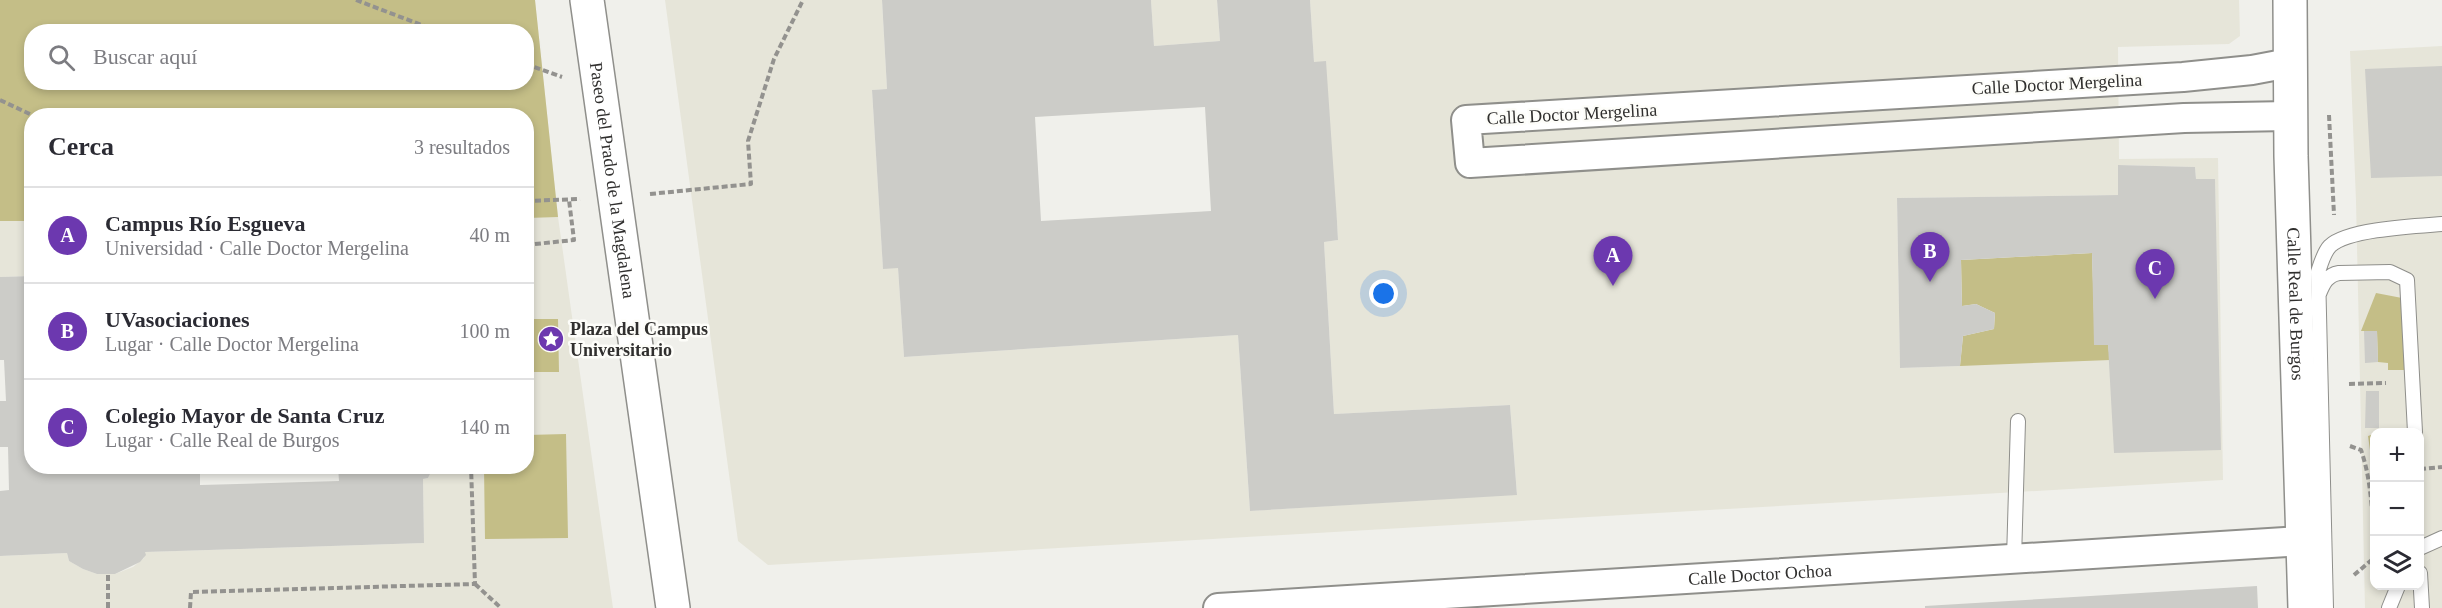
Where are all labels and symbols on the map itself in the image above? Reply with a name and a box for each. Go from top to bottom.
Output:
street label: Paseo del Prado de la Magdalena [586,61,639,300]
street label: Calle Doctor Mergelina [1971,70,2143,98]
street label: Calle Doctor Mergelina [1486,100,1658,128]
street label: Calle Real de Burgos [2283,227,2308,381]
pin: B [1910,232,1950,282]
pin: A [1594,236,1632,286]
pin: C [2136,250,2174,299]
your location [1369,279,1398,308]
place label: Plaza del Campus Universitario [570,319,708,360]
place icon: Plaza del Campus Universitario [536,324,566,354]
street label: Calle Doctor Ochoa [1687,560,1832,589]

